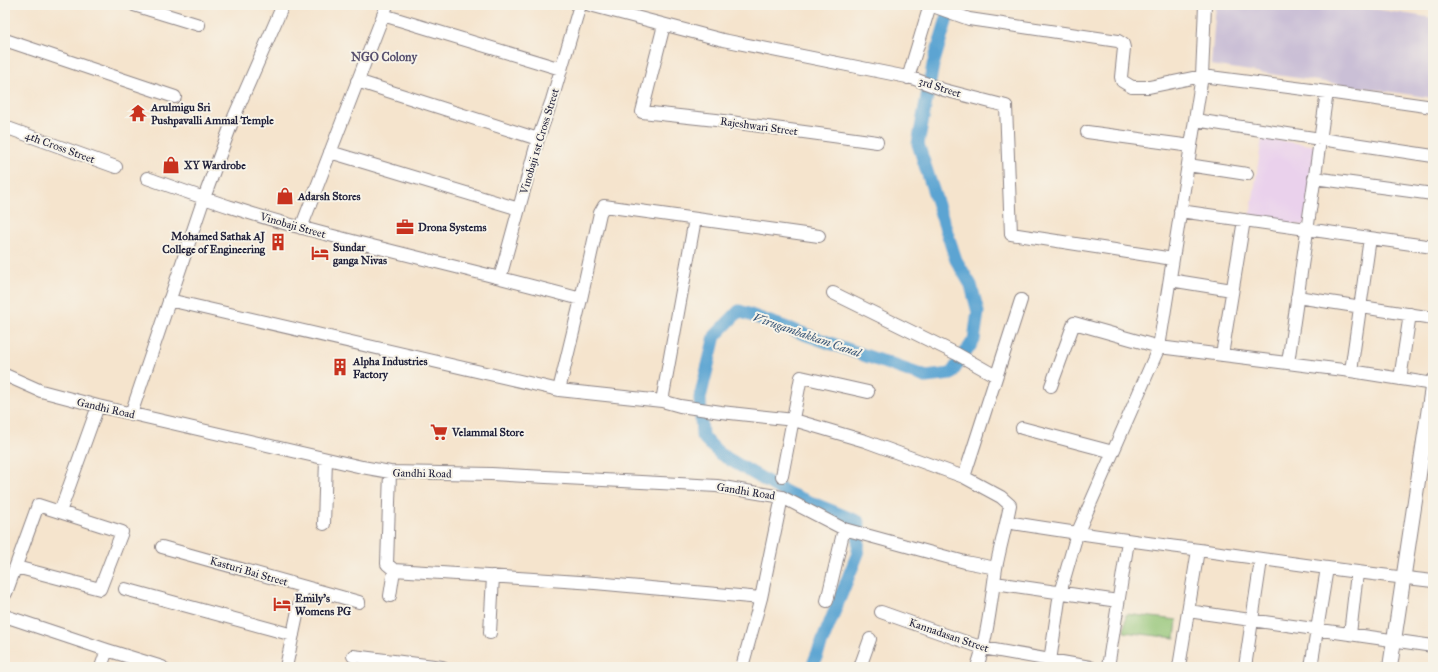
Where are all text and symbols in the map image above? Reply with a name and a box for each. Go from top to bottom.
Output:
district label: NGO Colony [351,50,418,65]
street label: 3rd Street [917,75,963,100]
street label: Vinobaji 1st Cross Street [517,87,562,197]
place label: Arulmigu Sri Pushpavalli Ammal Temple [150,101,274,128]
temple icon: Arulmigu Sri Pushpavalli Ammal Temple [128,103,148,123]
street label: Rajeshwari Street [719,115,799,138]
street label: 4th Cross Street [23,129,97,166]
shop icon: XY Wardrobe [161,155,181,175]
place label: XY Wardrobe [183,159,246,172]
shop icon: Adarsh Stores [275,186,295,206]
place label: Adarsh Stores [297,190,361,203]
street label: Vinobaji Street [258,210,327,241]
office icon: Drona Systems [395,217,415,237]
place label: Drona Systems [418,221,487,235]
place label: Mohamed Sathak AJ College of Engineering [162,230,266,256]
building icon: Mohamed Sathak AJ College of Engineering [268,232,288,252]
place label: Sundar ganga Nivas [333,241,387,267]
hotel icon: Sundar ganga Nivas [310,243,330,263]
water label: Virugambakkam Canal [751,310,864,361]
place label: Alpha Industries Factory [352,355,428,382]
building icon: Alpha Industries Factory [330,357,350,377]
street label: Gandhi Road [76,396,137,422]
supermarket icon: Velammal Store [429,422,449,442]
place label: Velammal Store [451,426,524,439]
street label: Gandhi Road [392,466,452,481]
street label: Gandhi Road [716,480,777,503]
street label: Kasturi Bai Street [208,554,289,589]
place label: Emily's Womens PG [295,592,351,618]
hotel icon: Emily's Womens PG [272,594,292,614]
street label: Kannadasan Street [907,616,991,655]

